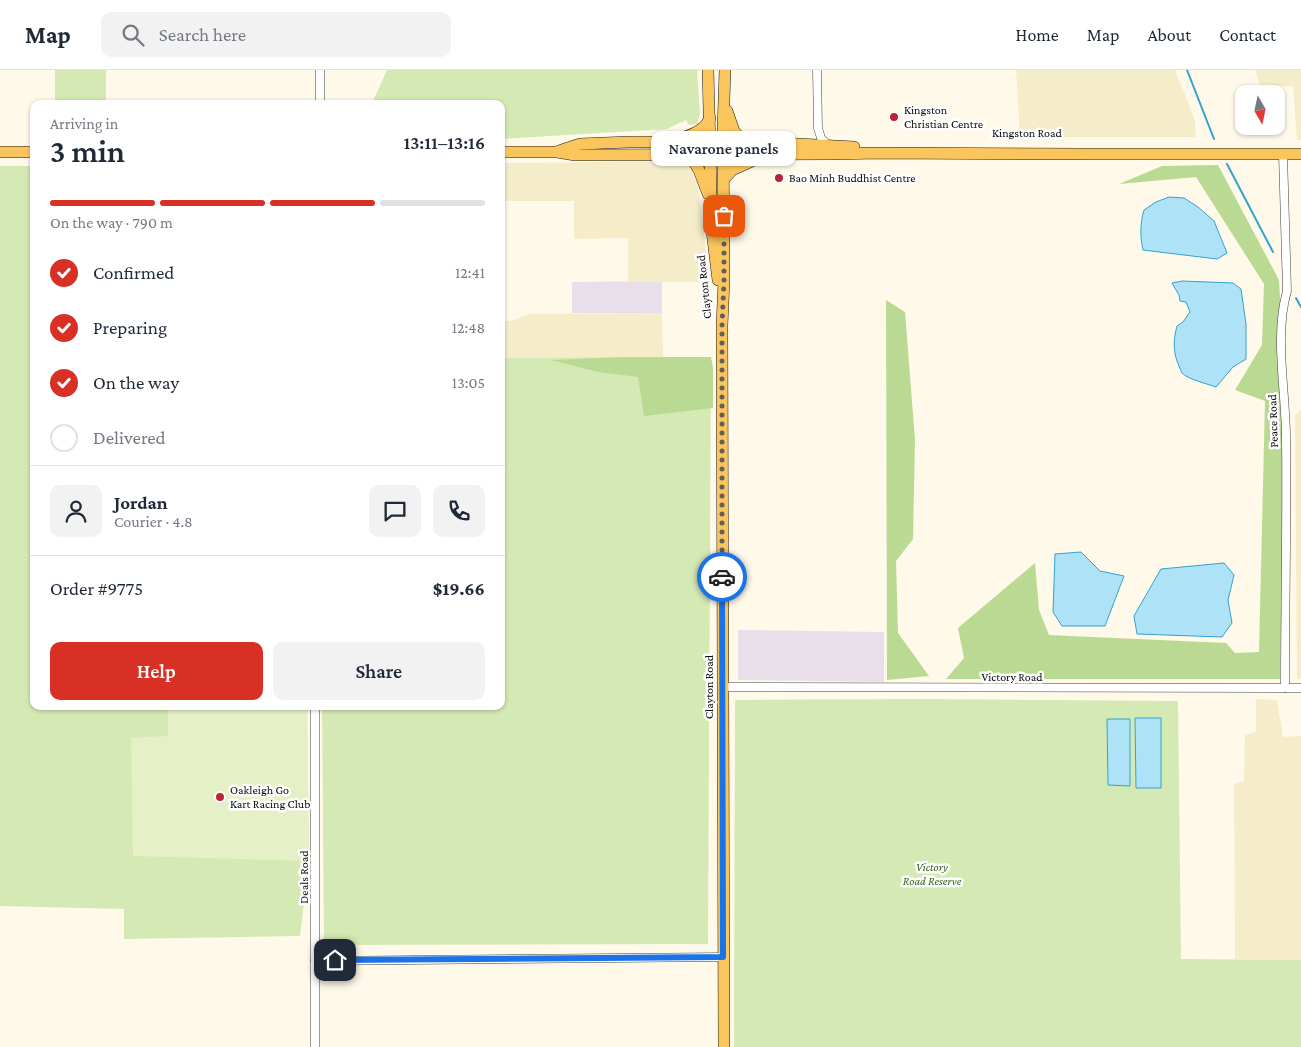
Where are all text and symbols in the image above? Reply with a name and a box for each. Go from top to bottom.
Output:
search box [101,12,451,57]
text: Map [25,21,71,48]
icon: search [119,21,147,49]
text: Search here [159,24,246,45]
text: Home [1016,25,1059,45]
text: Map [1087,25,1119,45]
text: About [1147,25,1191,45]
text: Contact [1219,25,1276,45]
north arrow [1235,85,1285,135]
map controls [1235,85,1285,135]
place label: Kingston Christian Centre [904,103,983,131]
marker: Kingston Christian Centre [888,111,900,123]
text: Arriving in [50,115,118,132]
street label: Kingston Road [992,126,1063,140]
callout: Navarone panels [652,131,796,166]
text: 13:11–13:16 [403,132,485,153]
text: 3 min [50,133,125,169]
text: Navarone panels [669,140,778,157]
place label: Bao Minh Buddhist Centre [789,171,916,185]
marker: Bao Minh Buddhist Centre [773,172,785,184]
pin [703,195,745,237]
icon: bag [710,202,738,230]
text: On the way · 790 m [50,214,173,231]
street label: Clayton Road [694,254,714,320]
icon: check [50,259,78,287]
text: Confirmed [93,262,174,283]
text: 12:41 [455,264,485,281]
icon: check [50,314,78,342]
text: Preparing [93,317,167,338]
text: 12:48 [452,319,485,336]
icon: check [50,369,78,397]
text: On the way [93,372,179,393]
text: 13:05 [452,374,485,391]
street label: Peace Road [1265,393,1281,448]
text: Delivered [93,427,166,448]
button: person [50,485,102,537]
button: chat [369,485,421,537]
button: phone [433,485,485,537]
text: Jordan [114,492,168,513]
text: Courier · 4.8 [114,513,193,530]
courier [697,552,747,602]
icon: car [708,563,736,591]
text: Order #9775 [50,578,143,599]
text: $19.66 [433,578,485,599]
button: Help [50,642,263,700]
button: Share [273,642,485,700]
street label: Clayton Road [702,654,716,719]
street label: Victory Road [981,670,1043,684]
place label: Oakleigh Go Kart Racing Club [230,783,310,811]
marker: Oakleigh Go Kart Racing Club [214,791,226,803]
street label: Deals Road [297,850,311,904]
park label: Victory Road Reserve [903,860,962,888]
pin [314,939,356,981]
icon: home [321,946,349,974]

